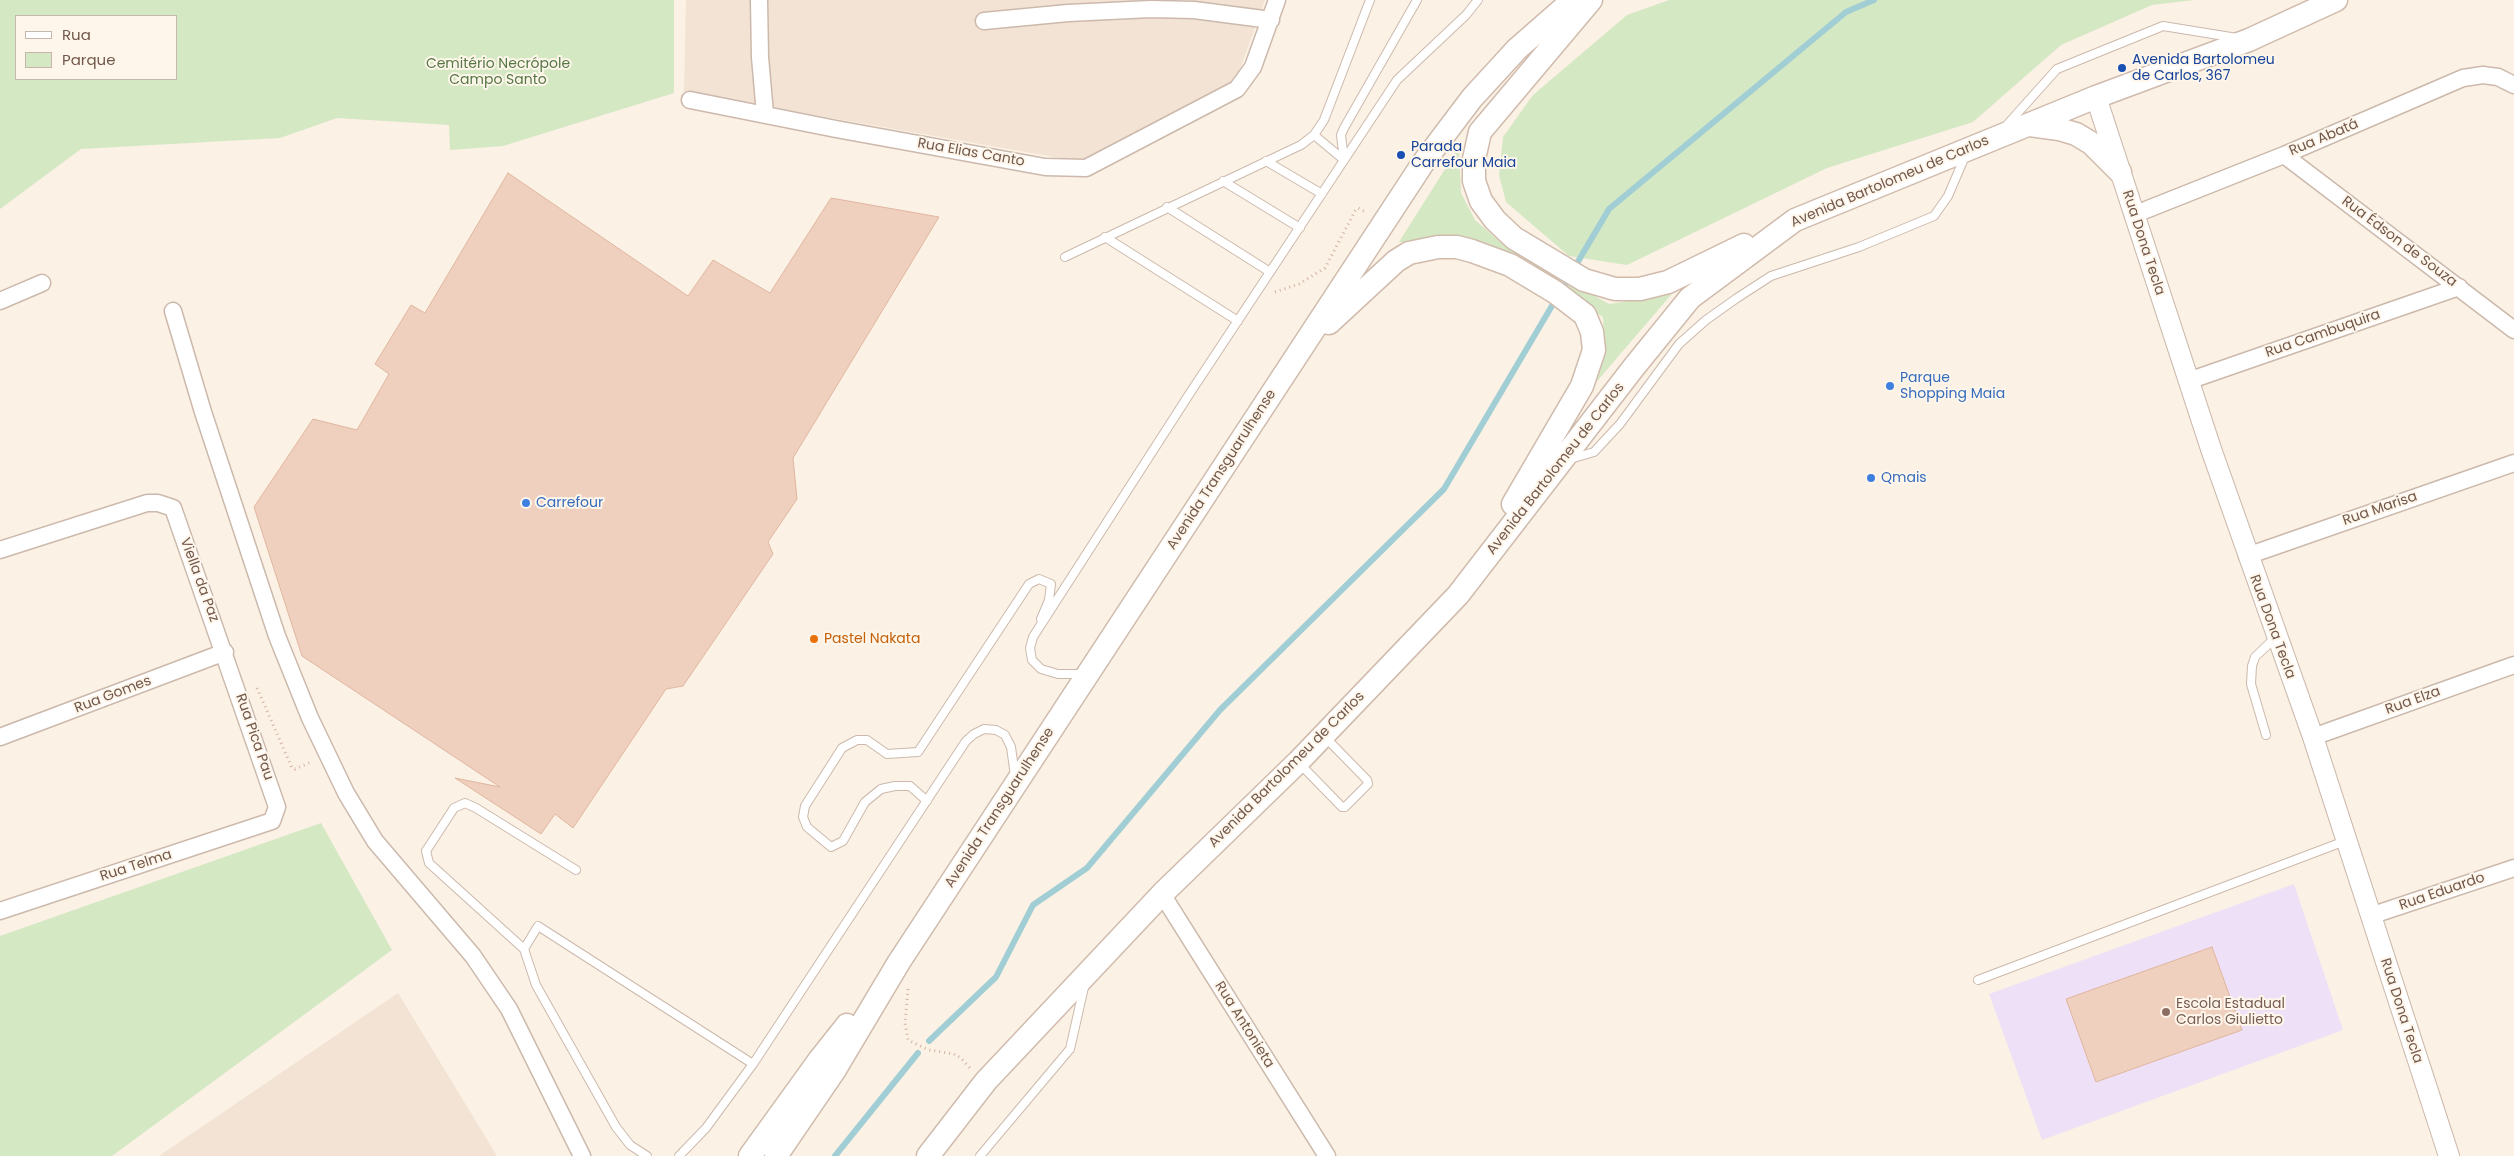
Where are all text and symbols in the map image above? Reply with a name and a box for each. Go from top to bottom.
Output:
legend [15,15,178,80]
text: Rua [62,24,91,45]
text: Parque [62,49,115,70]
place label: Avenida Bartolomeu de Carlos, 367 [2132,52,2275,84]
park label: Cemitério Necrópole Campo Santo [426,56,570,88]
marker: Avenida Bartolomeu de Carlos, 367 [2116,62,2128,74]
street label: Rua Abatá [2287,116,2361,160]
street label: Avenida Bartolomeu de Carlos [1788,133,1992,231]
street label: Rua Elias Canto [916,135,1026,171]
place label: Parada Carrefour Maia [1411,139,1516,172]
marker: Parada Carrefour Maia [1395,149,1407,161]
street label: Rua Dona Tecla [2118,188,2168,298]
street label: Rua Édson de Souza [2338,193,2460,291]
street label: Rua Cambuquira [2263,306,2383,362]
place label: Parque Shopping Maia [1900,370,2005,402]
street label: Avenida Bartolomeu de Carlos [1484,380,1628,558]
marker: Parque Shopping Maia [1884,380,1896,392]
street label: Avenida Transguarulhense [1164,387,1280,553]
place label: Qmais [1881,470,1927,486]
marker: Qmais [1865,472,1877,484]
street label: Rua Marisa [2341,488,2419,530]
place label: Carrefour [536,495,603,511]
marker: Carrefour [520,497,532,509]
street label: Viella da Paz [176,536,222,624]
street label: Rua Dona Tecla [2245,573,2299,681]
place label: Pastel Nakata [824,631,920,647]
marker: Pastel Nakata [808,633,820,645]
street label: Rua Gomes [72,673,154,717]
street label: Rua Elza [2383,683,2443,719]
street label: Avenida Bartolomeu de Carlos [1206,689,1368,851]
street label: Rua Pica Pau [231,692,277,782]
street label: Avenida Transguarulhense [942,725,1058,891]
street label: Rua Telma [98,847,174,885]
street label: Rua Eduardo [2397,870,2487,914]
street label: Rua Dona Tecla [2376,956,2426,1066]
street label: Rua Antonieta [1211,979,1277,1071]
place label: Escola Estadual Carlos Giulietto [2176,996,2285,1028]
marker: Escola Estadual Carlos Giulietto [2160,1006,2172,1018]

